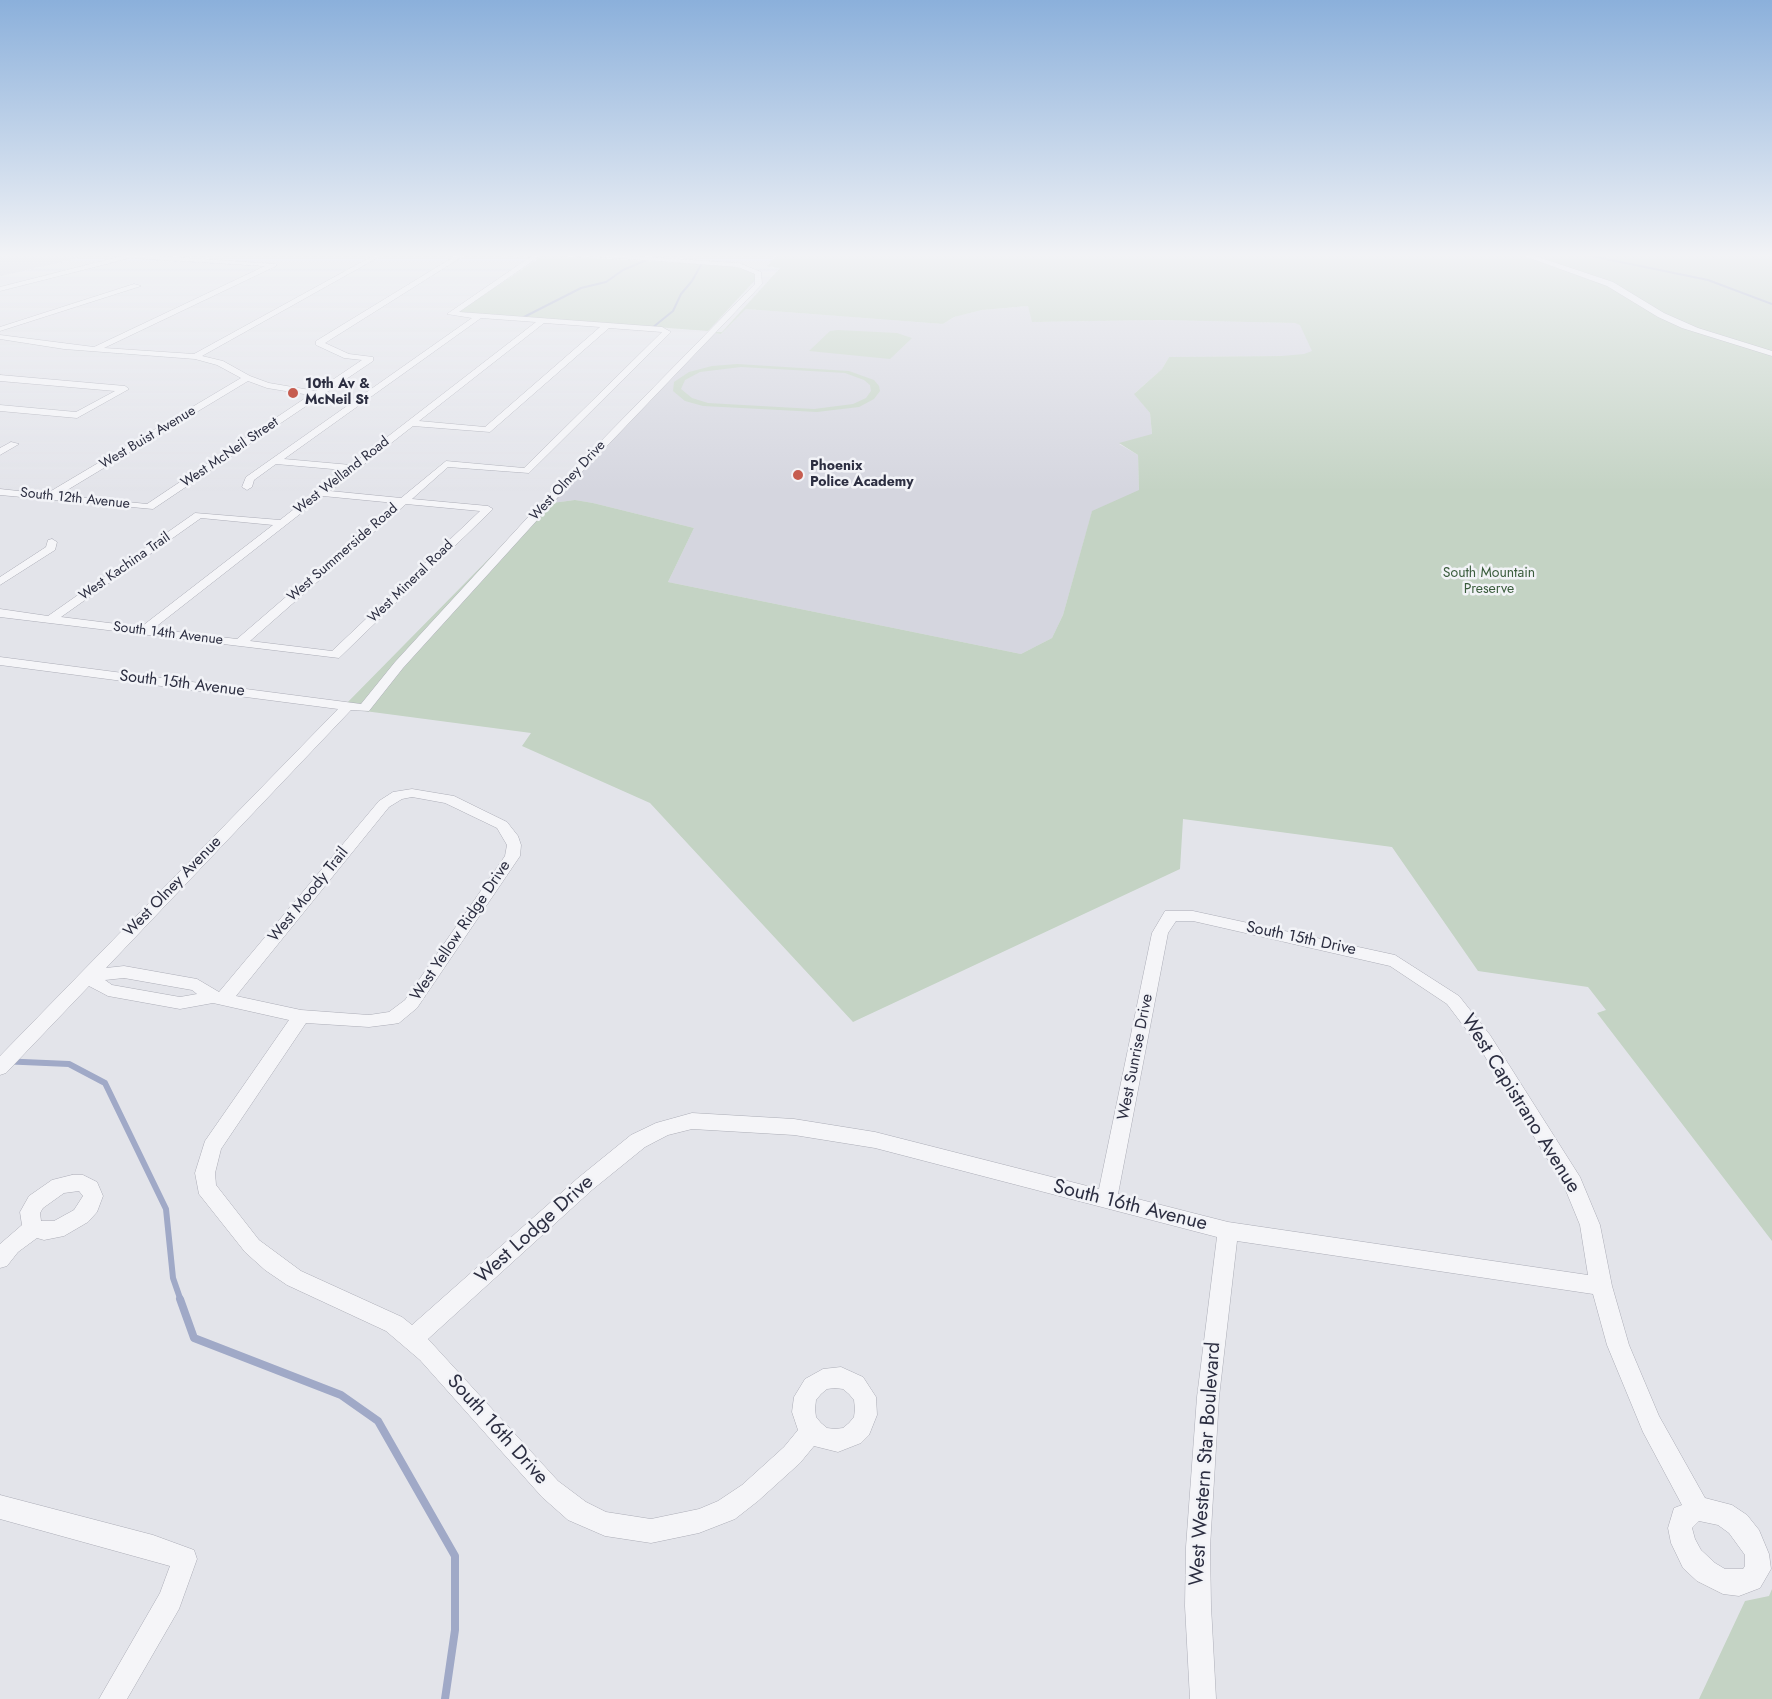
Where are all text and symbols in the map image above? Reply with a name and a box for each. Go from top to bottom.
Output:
place label: 10th Av & McNeil St [305,377,370,410]
marker: 10th Av & McNeil St [286,386,300,400]
street label: West Buist Avenue [97,403,199,473]
street label: West McNeil Street [178,414,282,492]
street label: West Welland Road [291,434,393,518]
street label: West Olney Drive [527,438,609,524]
place label: Phoenix Police Academy [810,459,913,491]
marker: Phoenix Police Academy [791,468,805,482]
street label: South 12th Avenue [19,485,131,513]
street label: West Summerside Road [284,500,402,606]
street label: West Kachina Trail [76,529,174,605]
street label: West Mineral Road [365,537,457,627]
park label: South Mountain Preserve [1443,566,1535,598]
street label: South 14th Avenue [112,619,224,649]
street label: South 15th Avenue [118,667,246,701]
street label: West Olney Avenue [120,833,226,941]
street label: West Moody Trail [265,844,353,946]
street label: West Yellow Ridge Drive [407,857,515,1005]
street label: South 15th Drive [1244,918,1358,960]
street label: West Sunrise Drive [1114,992,1158,1122]
street label: West Capistrano Avenue [1455,1010,1585,1198]
street label: West Lodge Drive [471,1171,599,1289]
street label: South 16th Avenue [1051,1175,1209,1237]
street label: West Western Star Boulevard [1186,1341,1226,1587]
street label: South 16th Drive [441,1370,553,1490]

